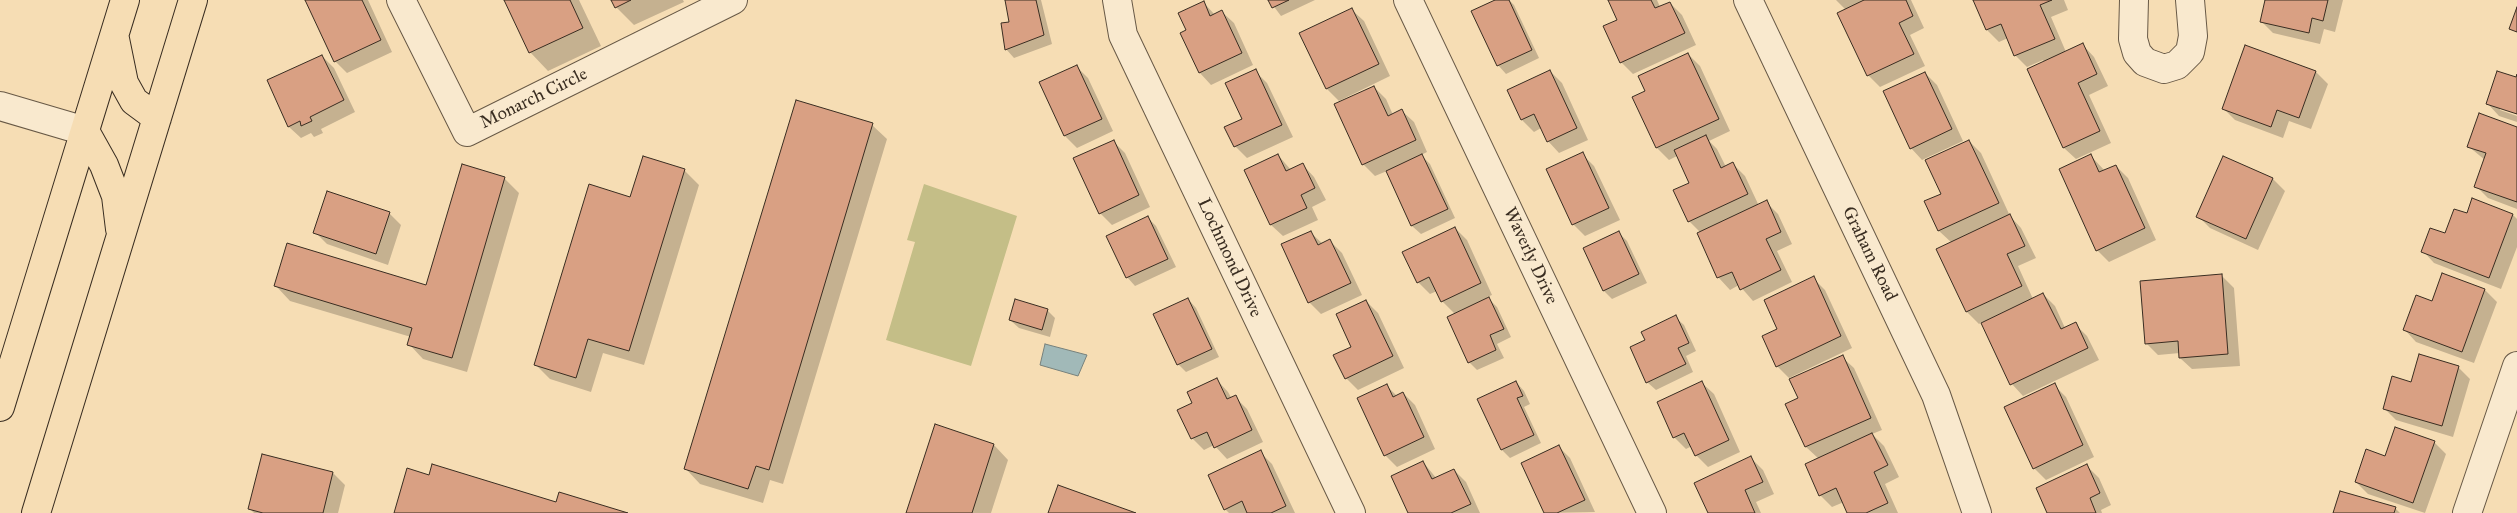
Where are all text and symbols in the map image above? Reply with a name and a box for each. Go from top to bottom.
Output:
street label: Monarch Circle [477,64,591,134]
street label: Lochmond Drive [1192,195,1266,321]
street label: Graham Road [1837,203,1901,305]
street label: Waverly Drive [1498,204,1562,308]

